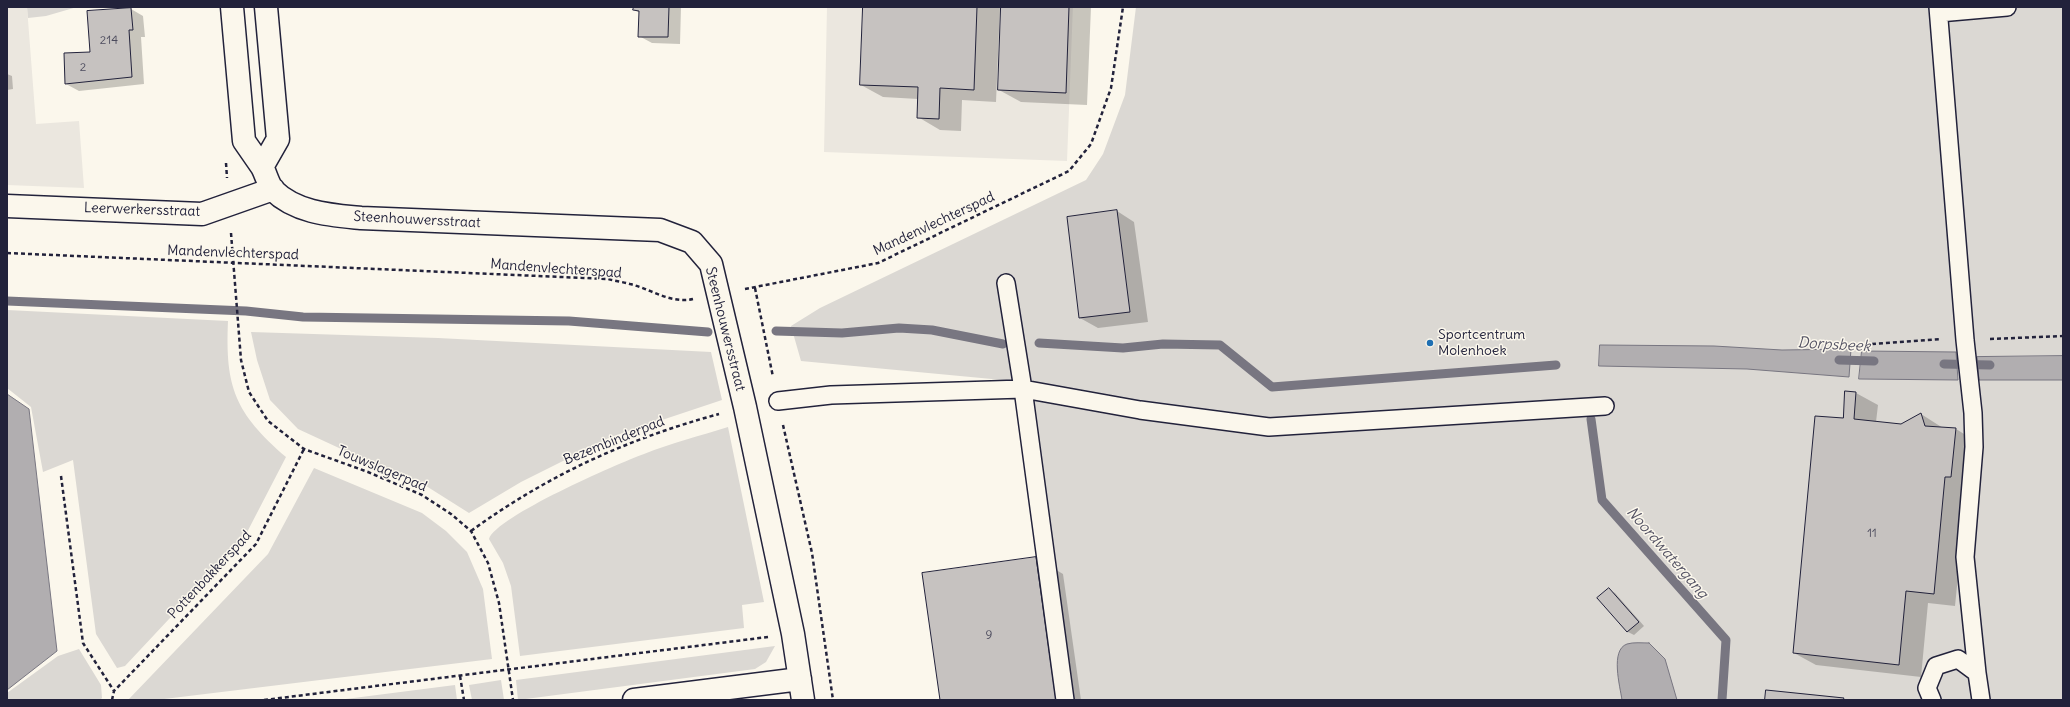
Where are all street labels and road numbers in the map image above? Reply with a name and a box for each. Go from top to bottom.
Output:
street label: Mandenvlechterspad [871,189,997,259]
street label: Leerwerkersstraat [84,200,200,220]
street label: Steenhouwersstraat [353,208,481,232]
street label: Mandenvlechterspad [167,242,299,264]
street label: Mandenvlechterspad [490,256,622,282]
street label: Steenhouwersstraat [701,265,749,393]
street label: Bezembinderpad [561,413,667,469]
street label: Touwslagerpad [334,442,430,496]
street label: Pottenbakkerspad [165,527,255,623]

